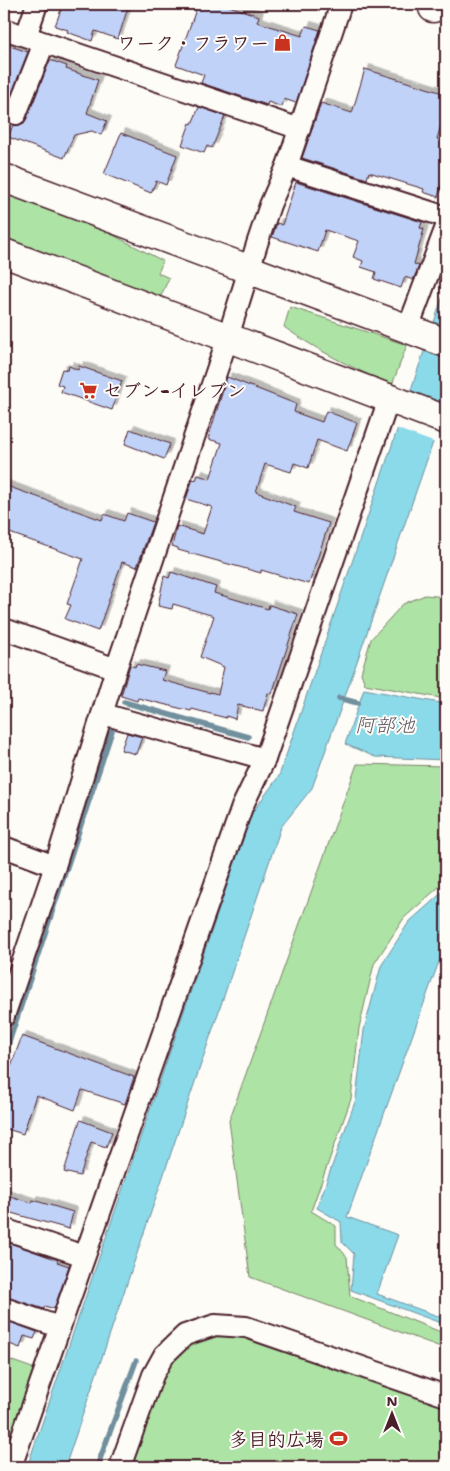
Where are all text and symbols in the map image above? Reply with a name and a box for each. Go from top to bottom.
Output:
place label: ワーク・フラワー [117,31,269,56]
shop icon: ワーク・フラワー [273,33,293,53]
place label: セブン-イレブン [103,378,246,403]
supermarket icon: セブン-イレブン [79,380,99,400]
water label: 阿部池 [355,712,416,738]
north arrow [368,1388,418,1438]
text: N [386,1392,398,1410]
place label: 多目的広場 [229,1427,324,1452]
sports icon: 多目的広場 [328,1429,348,1449]

